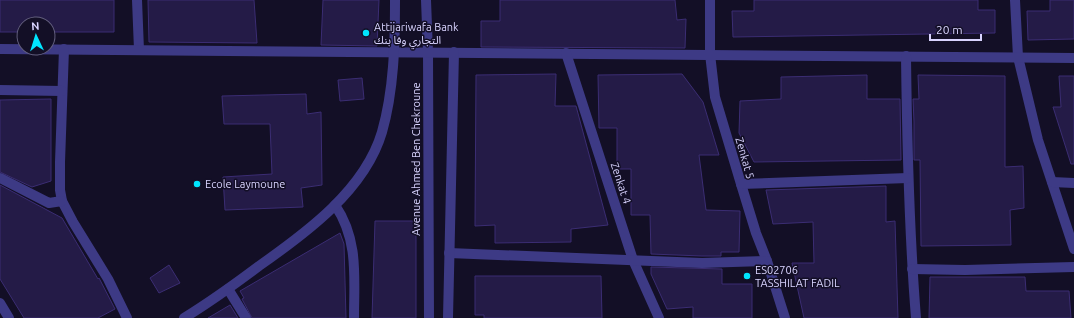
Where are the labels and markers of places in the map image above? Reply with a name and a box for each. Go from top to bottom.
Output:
place label: Attijariwafa Bank التجاري وفا بنك [374,21,459,50]
marker: Attijariwafa Bank التجاري وفا بنك [361,28,371,38]
place label: Ecole Laymoune [205,178,285,190]
marker: Ecole Laymoune [192,179,202,189]
place label: ES02706 TASSHILAT FADIL [755,264,840,289]
marker: ES02706 TASSHILAT FADIL [742,271,752,281]

